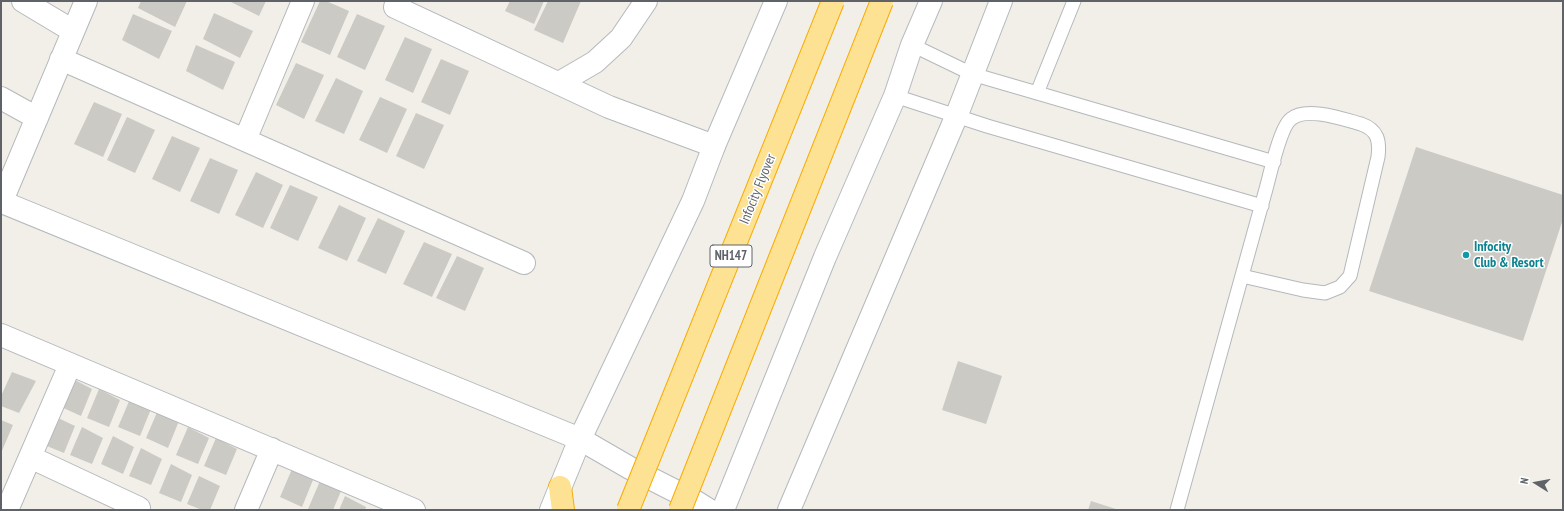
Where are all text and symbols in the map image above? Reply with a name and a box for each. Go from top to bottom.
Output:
street label: Infocity Flyover [736,151,780,227]
place label: Infocity Club & Resort [1474,239,1544,272]
road number: NH147 [710,245,752,267]
marker: Infocity Club & Resort [1461,250,1471,260]
north arrow [1516,463,1556,503]
text: N [1517,476,1532,485]

